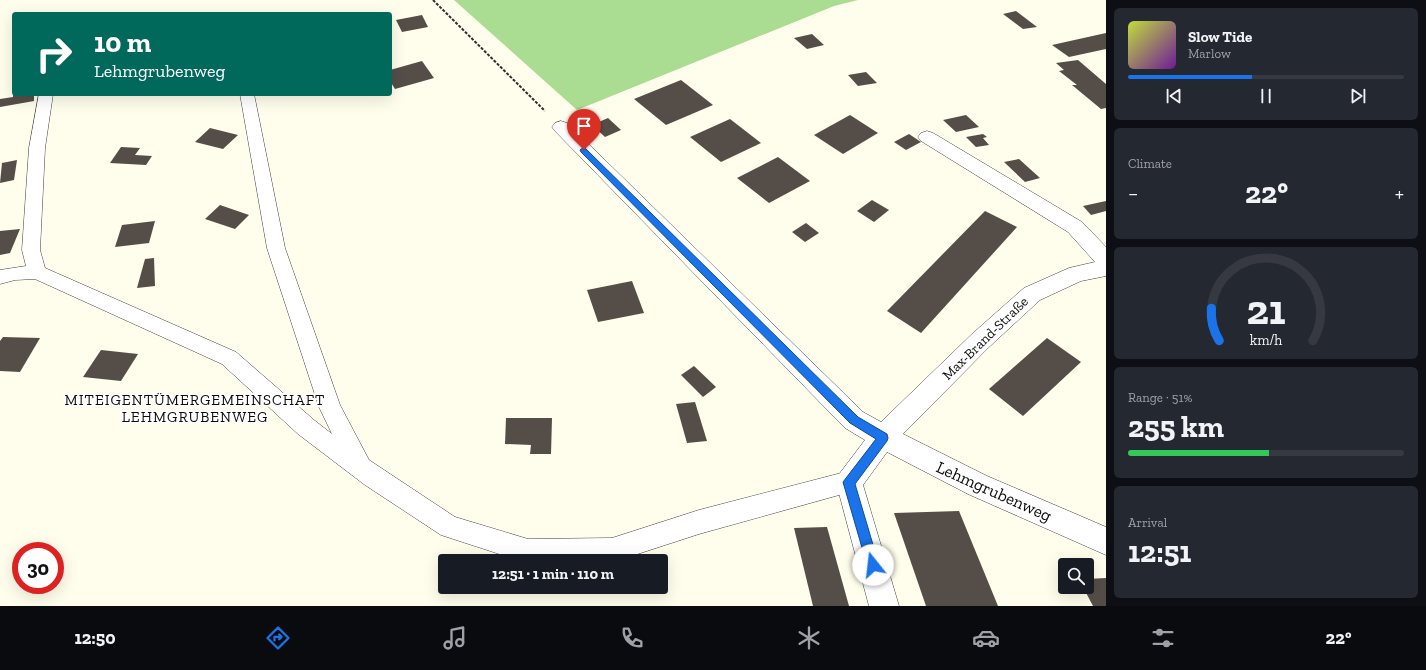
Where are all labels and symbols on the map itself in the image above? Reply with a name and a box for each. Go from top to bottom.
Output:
pin [567,109,601,150]
street label: Max-Brand-Straße [939,293,1032,384]
district label: MITEIGENTÜMERGEMEINSCHAFT LEHMGRUBENWEG [65,391,325,426]
street label: Lehmgrubenweg [933,457,1055,526]
speed limit sign: 30 [12,542,64,594]
position arrow [852,544,894,586]

